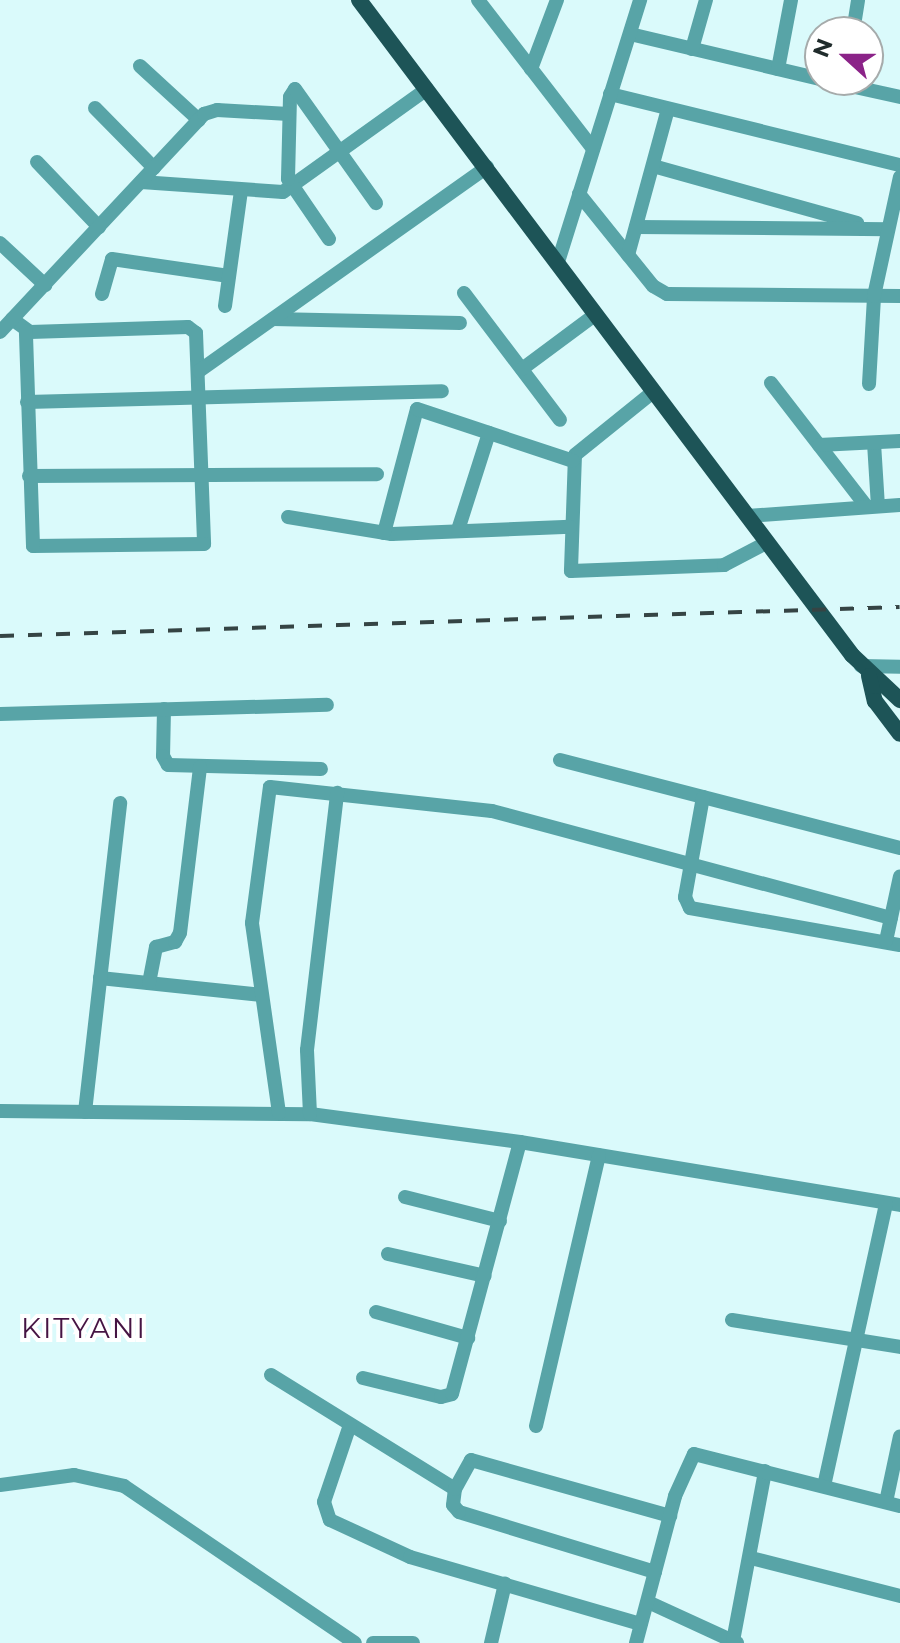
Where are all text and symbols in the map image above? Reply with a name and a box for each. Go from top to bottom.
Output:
north arrow [804,16,884,96]
text: N [807,35,839,61]
district label: KITYANI [21,1311,147,1345]

